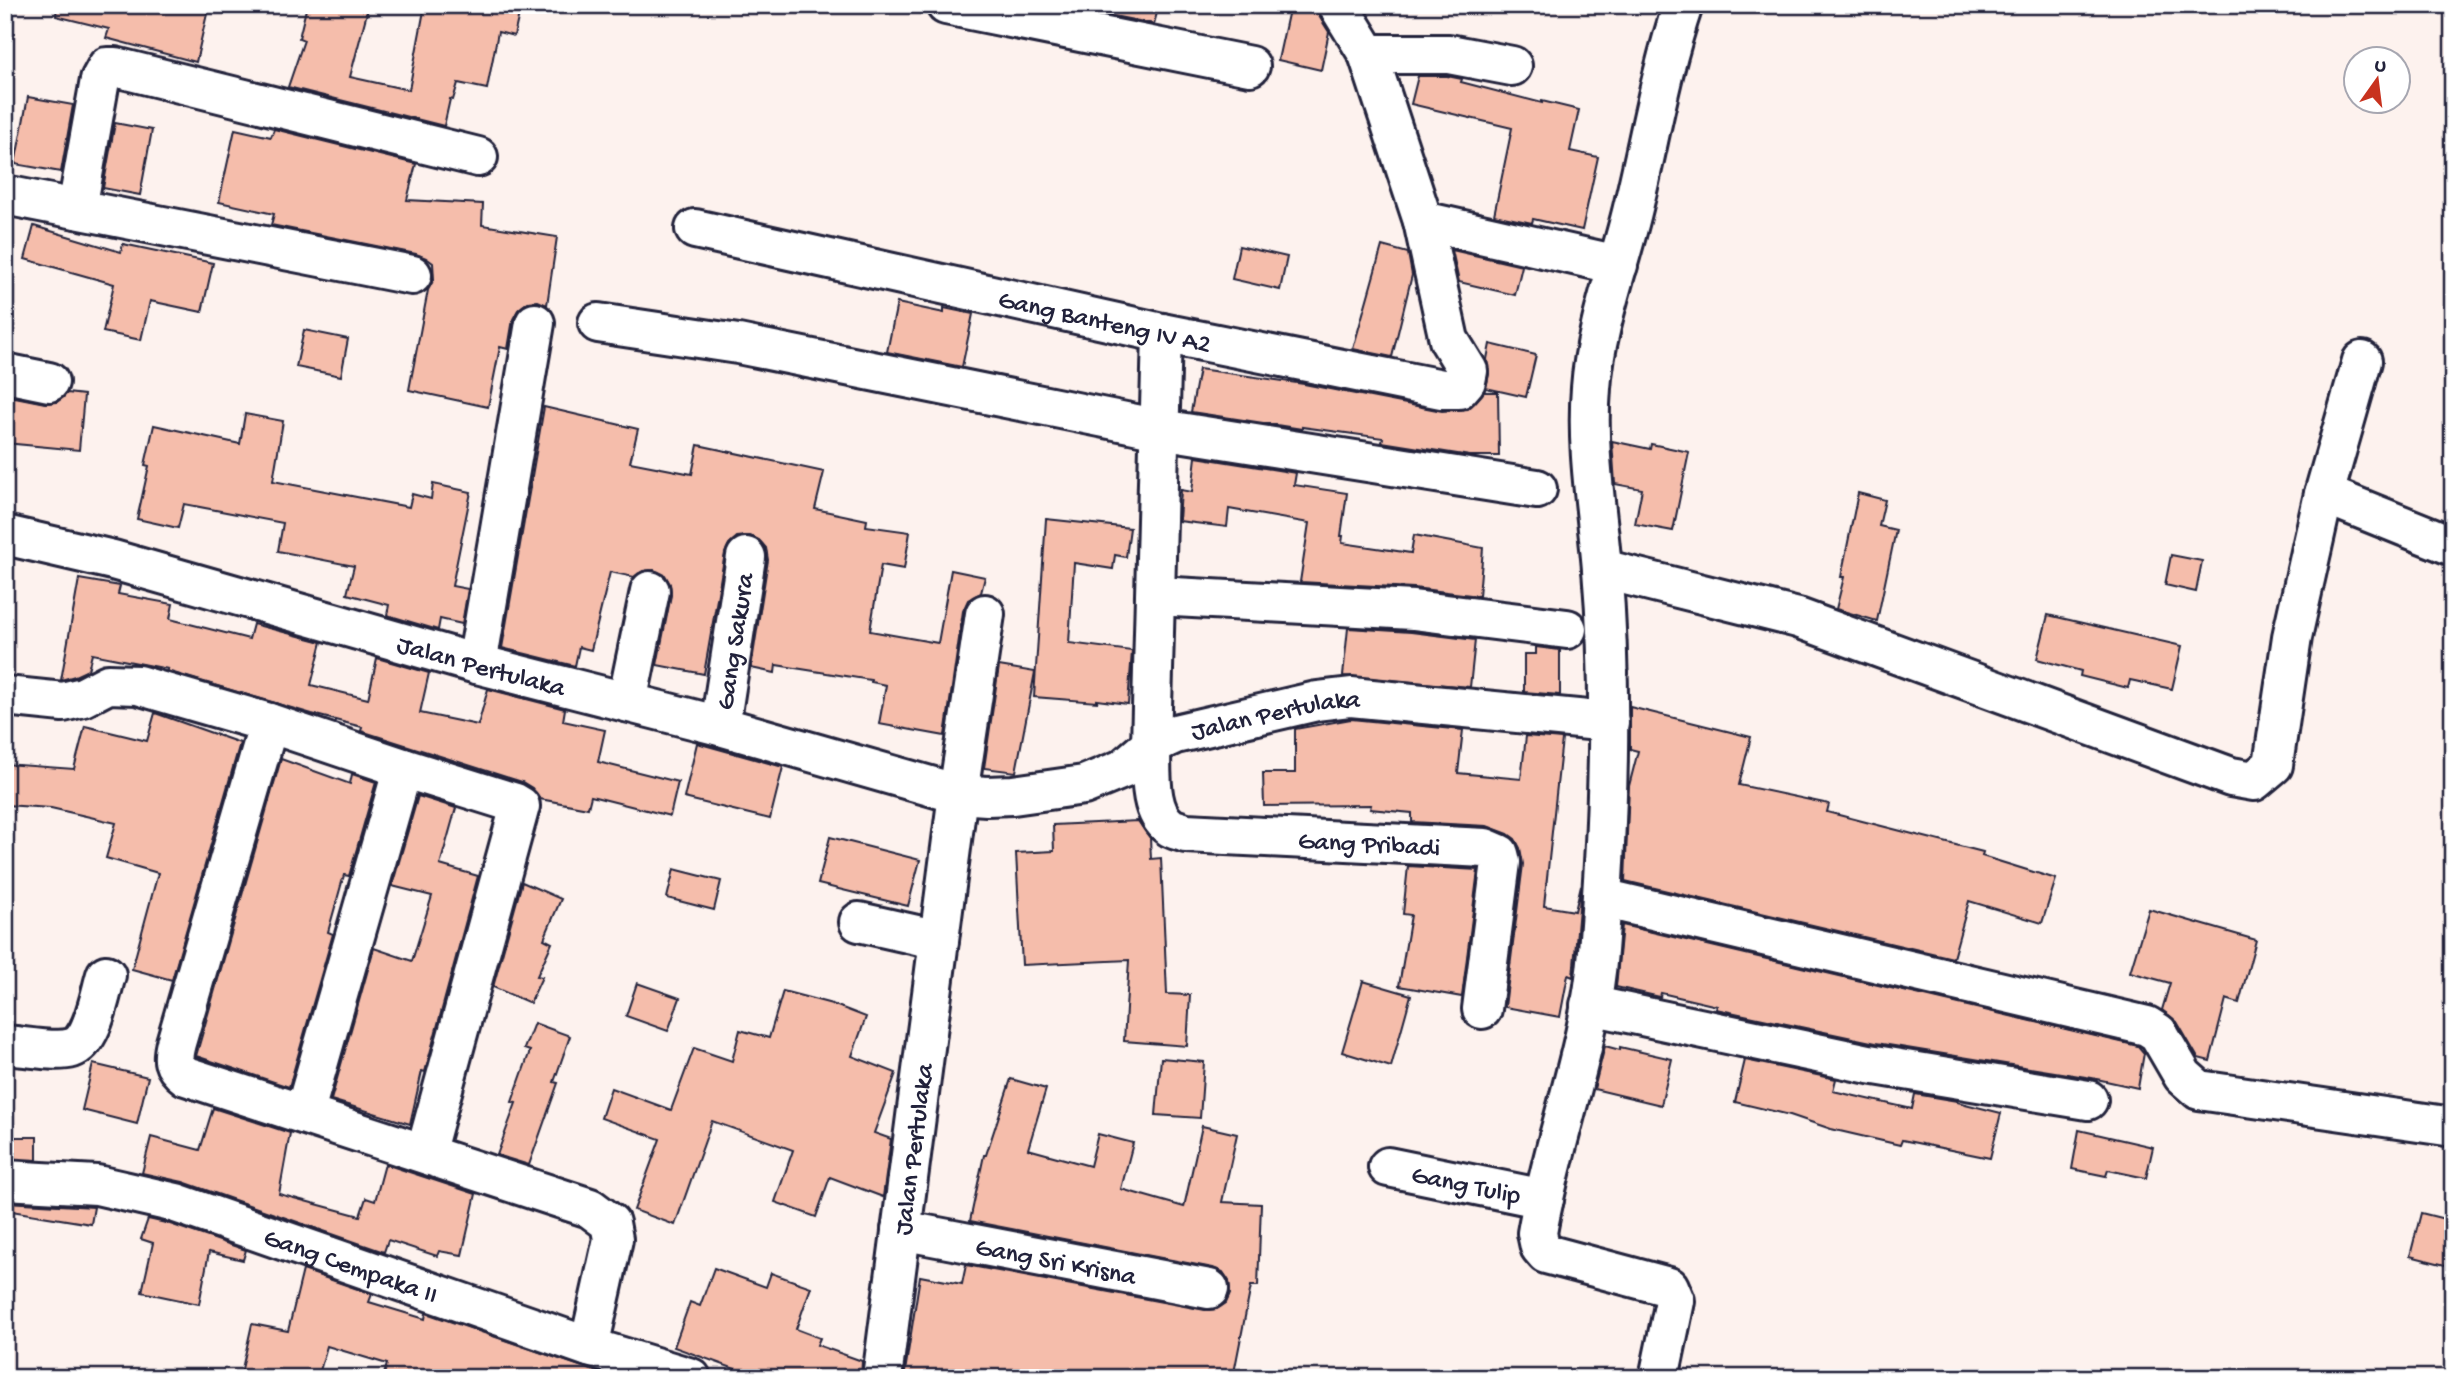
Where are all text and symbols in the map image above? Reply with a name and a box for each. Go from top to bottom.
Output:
north arrow [2342,46,2412,116]
text: U [2372,54,2388,79]
street label: Gang Banteng IV A2 [995,286,1213,362]
street label: Gang Sakura [712,570,764,712]
street label: Jalan Pertulaka [393,631,569,706]
street label: Jalan Pertulaka [1189,686,1363,750]
street label: Gang Pribadi [1297,828,1441,866]
street label: Jalan Pertulaka [890,1060,943,1237]
street label: Gang Tulip [1408,1161,1523,1214]
street label: Gang Cempaka II [259,1224,441,1313]
street label: Gang Sri Krisna [972,1234,1140,1295]

